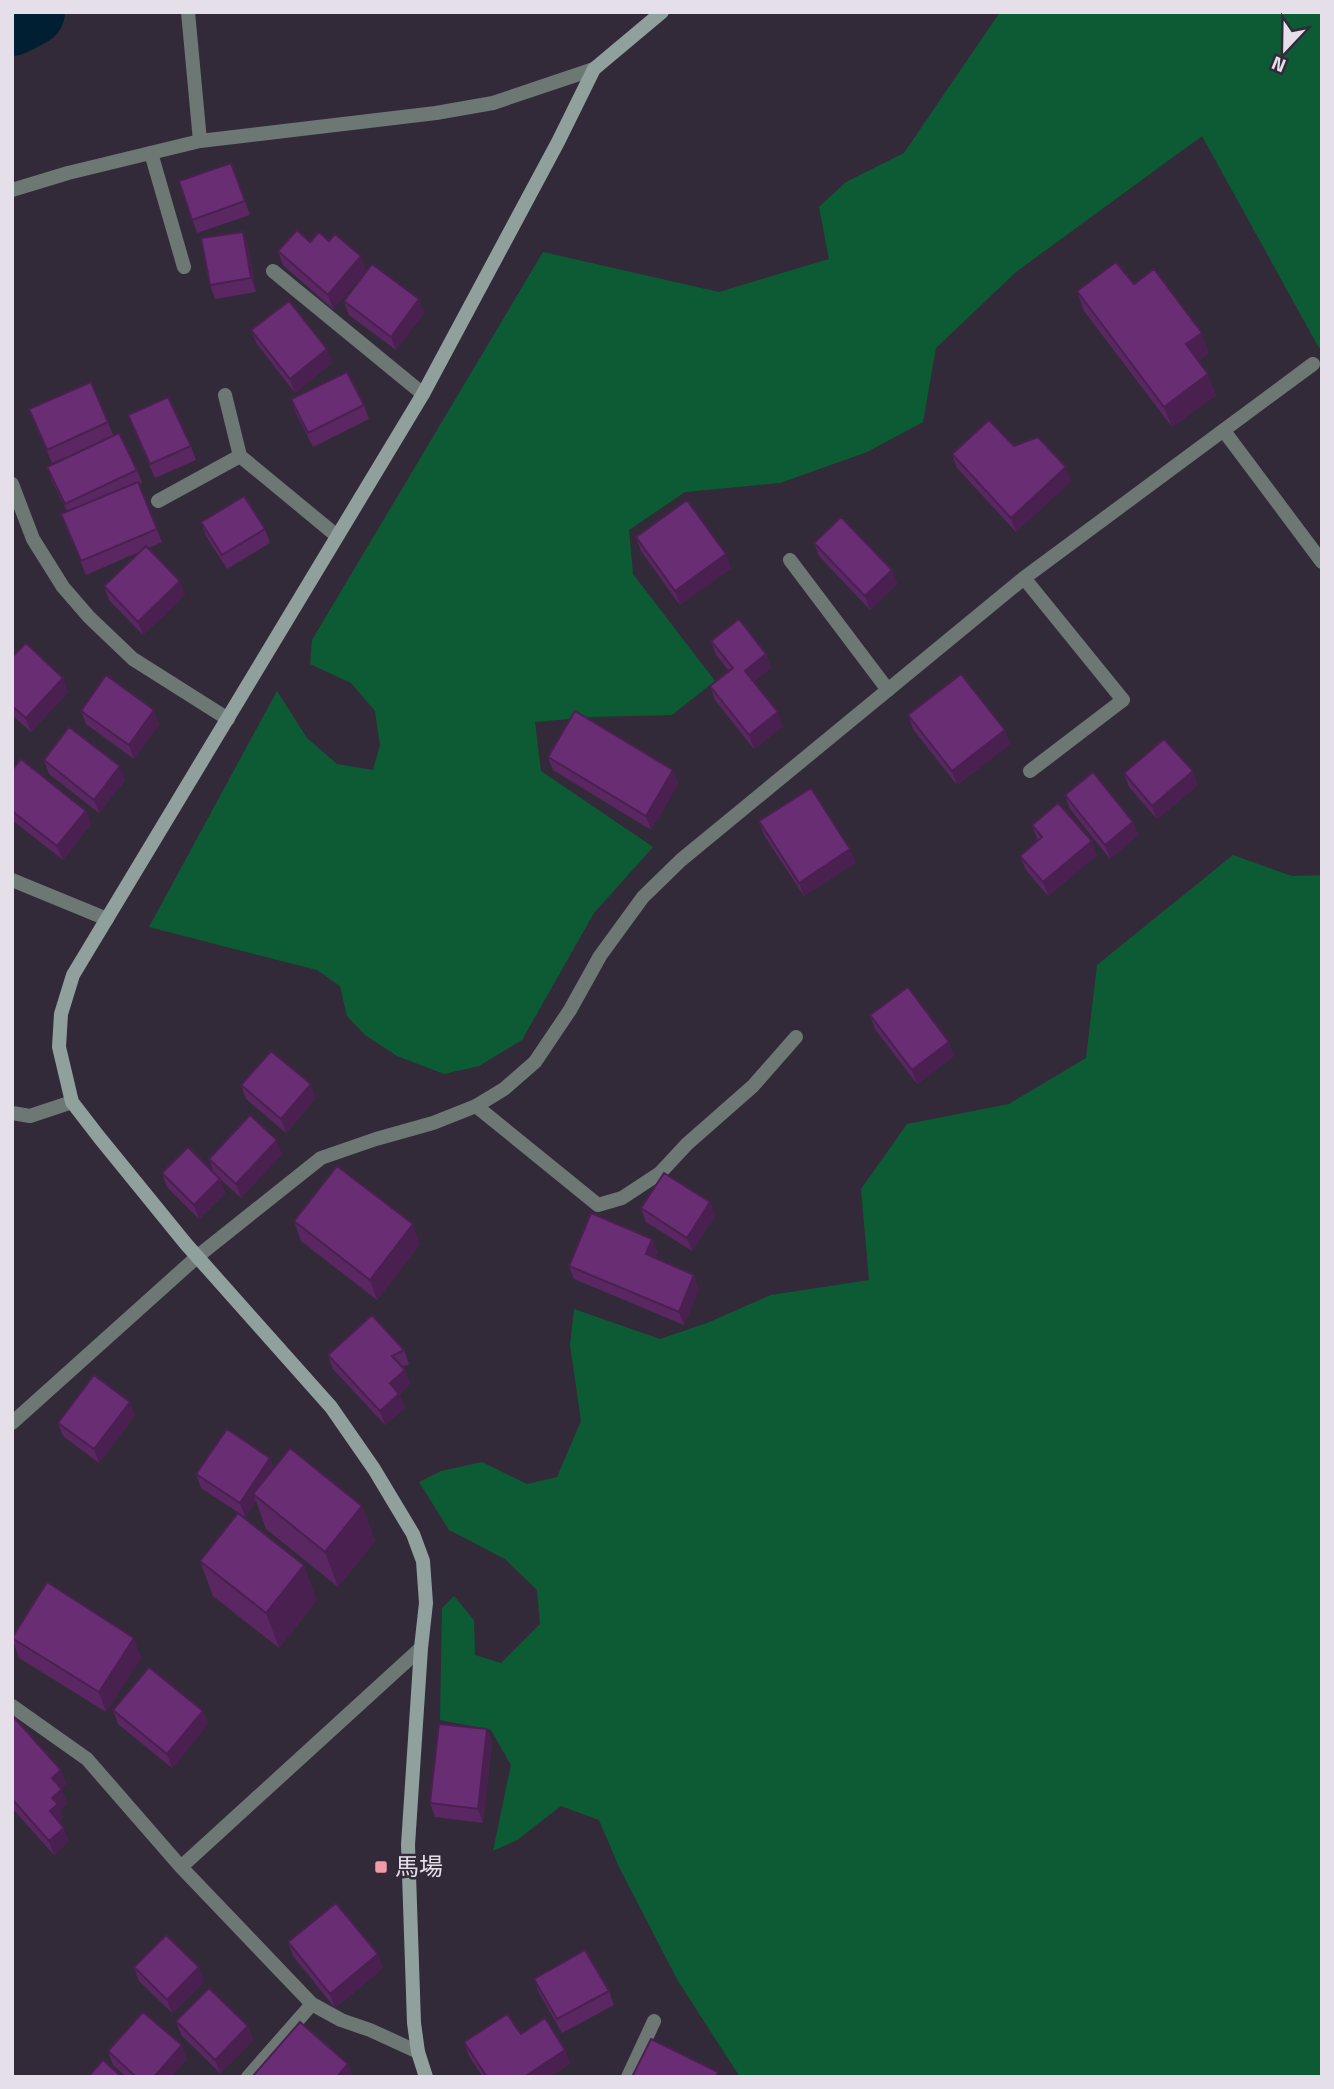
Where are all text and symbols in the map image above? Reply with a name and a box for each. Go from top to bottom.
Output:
north arrow [1250,14,1320,84]
text: N [1267,49,1290,81]
place label: 馬場 [395,1848,443,1884]
marker: 馬場 [373,1859,389,1875]

